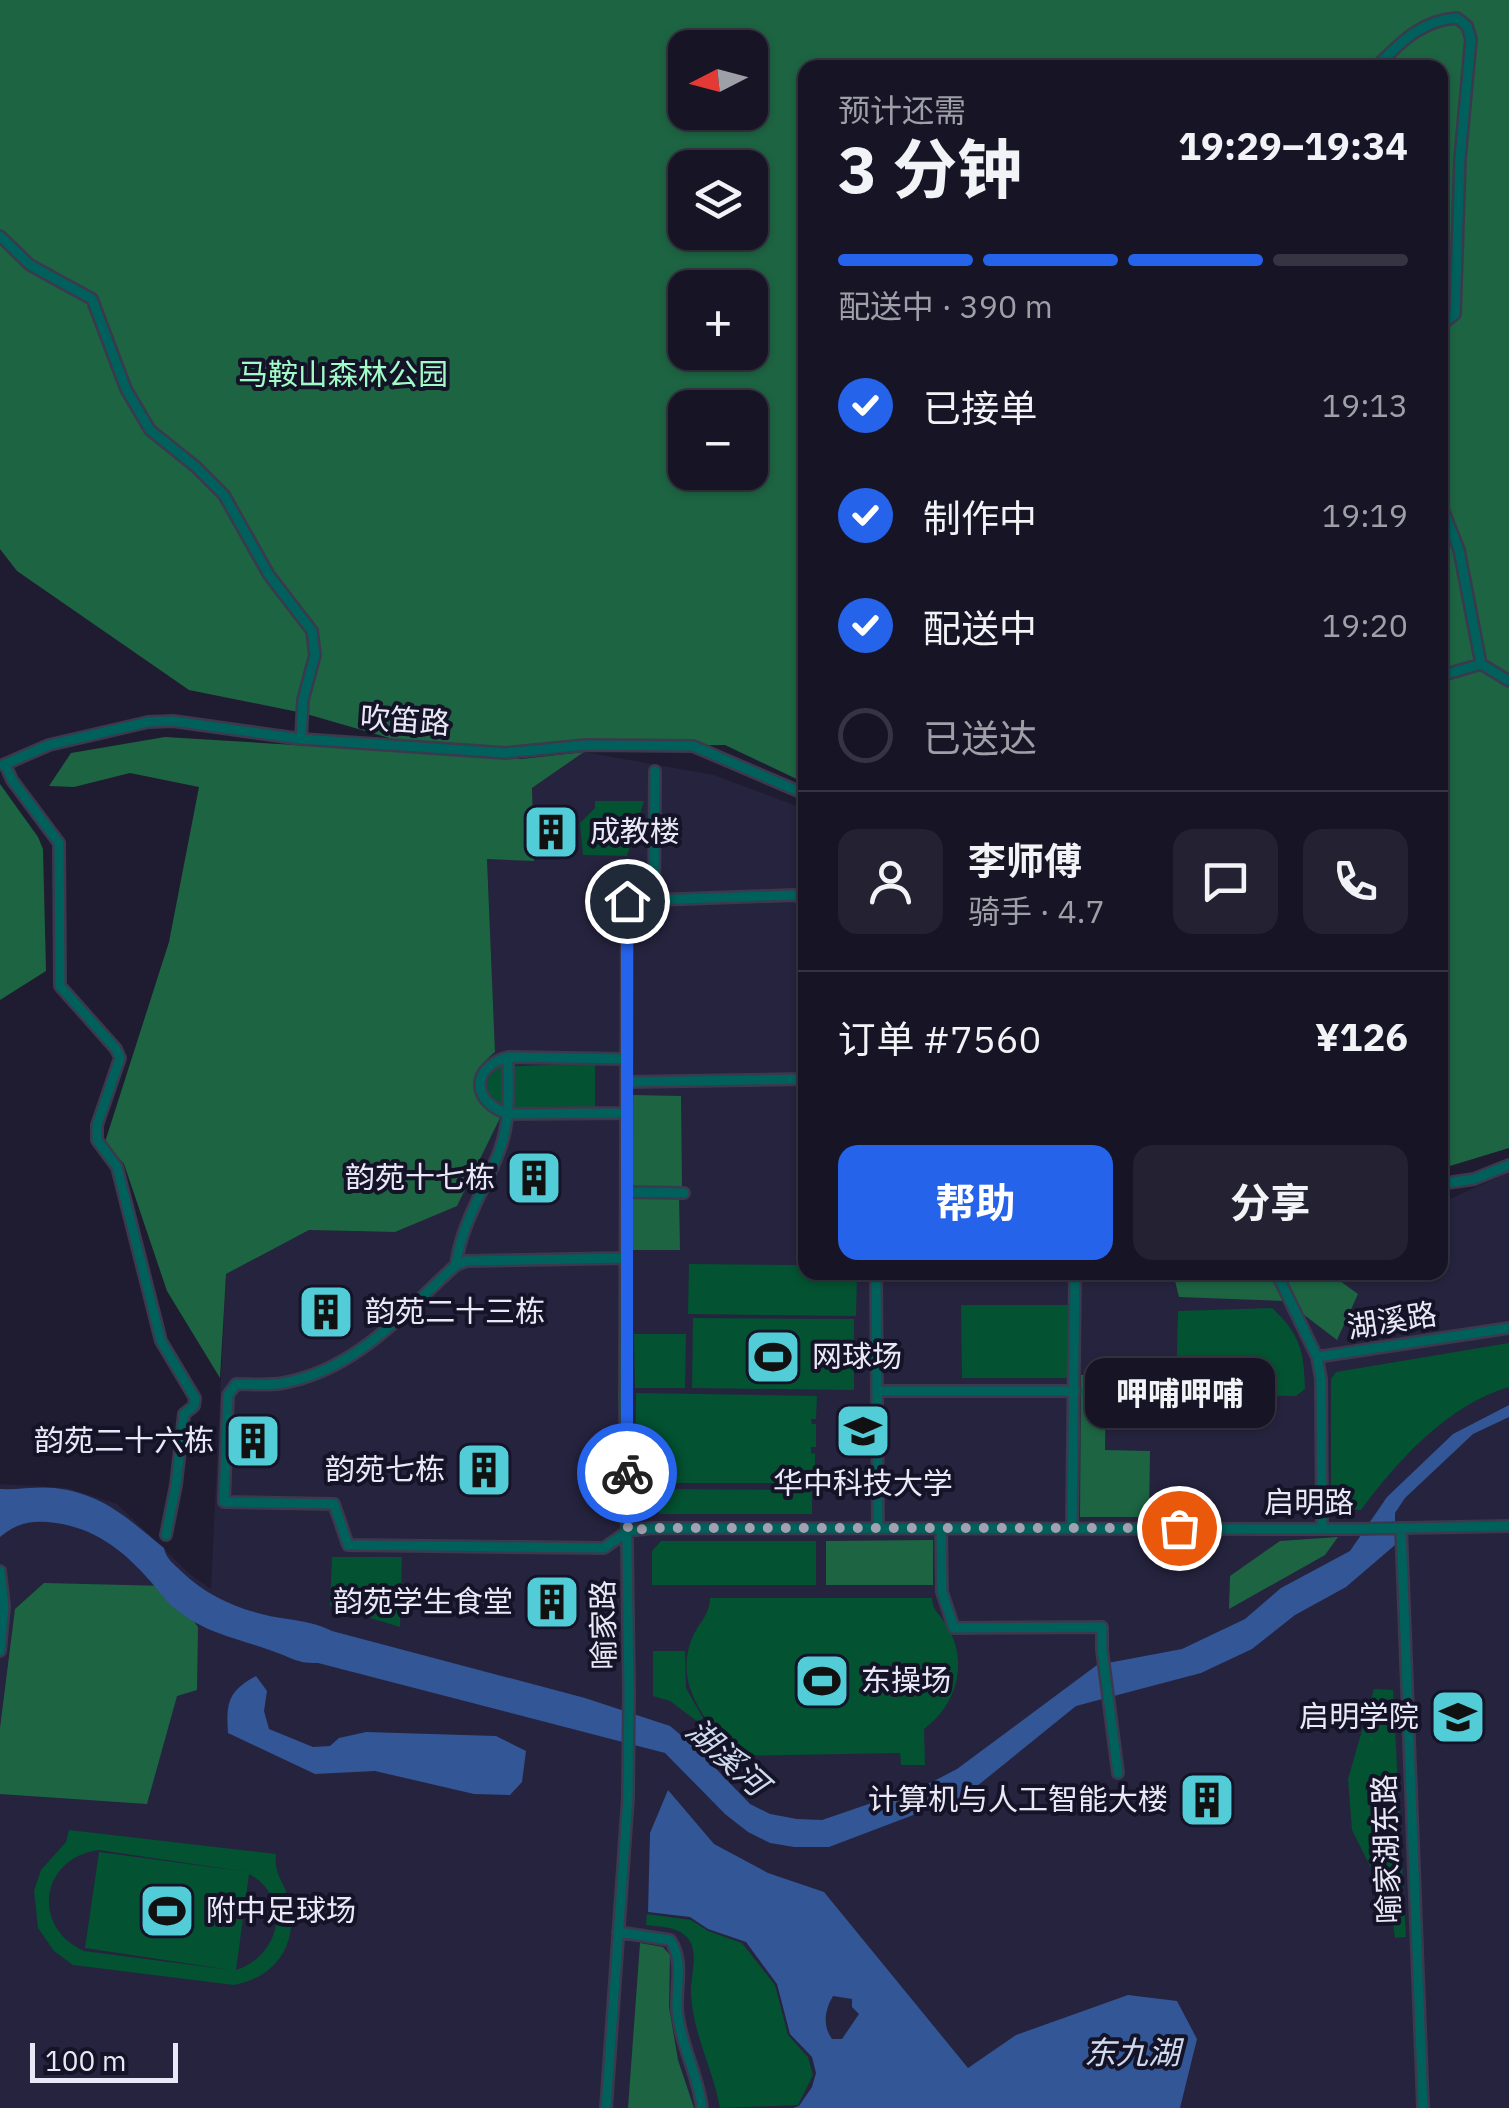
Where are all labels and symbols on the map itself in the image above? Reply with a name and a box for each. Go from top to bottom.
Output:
north arrow [668,30,768,130]
park label: 马鞍山森林公园 [238,354,448,393]
street label: 吹笛路 [359,697,451,742]
building icon: 成教楼 [521,802,581,862]
place label: 成教楼 [590,811,680,850]
pin [585,859,670,944]
building icon: 韵苑十七栋 [504,1148,564,1208]
place label: 韵苑十七栋 [345,1157,495,1196]
building icon: 韵苑二十三栋 [296,1282,356,1342]
place label: 韵苑二十三栋 [365,1291,545,1330]
street label: 湖溪路 [1344,1293,1439,1346]
sports icon: 网球场 [743,1327,803,1387]
place label: 网球场 [812,1336,902,1375]
callout: 呷哺呷哺 [1084,1358,1274,1428]
school or university icon: 华中科技大学 [833,1401,893,1461]
building icon: 韵苑二十六栋 [223,1411,283,1471]
place label: 韵苑二十六栋 [34,1420,214,1459]
courier [577,1423,677,1523]
building icon: 韵苑七栋 [454,1440,514,1500]
place label: 韵苑七栋 [325,1449,445,1488]
place label: 华中科技大学 [773,1463,953,1502]
street label: 启明路 [1264,1482,1354,1521]
pin [1137,1486,1222,1571]
building icon: 韵苑学生食堂 [522,1572,582,1632]
street label: 喻家路 [582,1580,623,1670]
place label: 韵苑学生食堂 [333,1581,513,1620]
sports icon: 东操场 [792,1651,852,1711]
place label: 东操场 [861,1660,951,1699]
school or university icon: 启明学院 [1428,1687,1488,1747]
place label: 启明学院 [1299,1696,1419,1735]
water label: 湖溪河 [678,1709,782,1808]
building icon: 计算机与人工智能大楼 [1177,1770,1237,1830]
street label: 喻家湖东路 [1363,1773,1408,1925]
place label: 计算机与人工智能大楼 [868,1779,1168,1818]
sports icon: 附中足球场 [137,1881,197,1941]
place label: 附中足球场 [206,1890,356,1929]
water label: 东九湖 [1084,2031,1185,2073]
scale bar [30,2038,178,2082]

